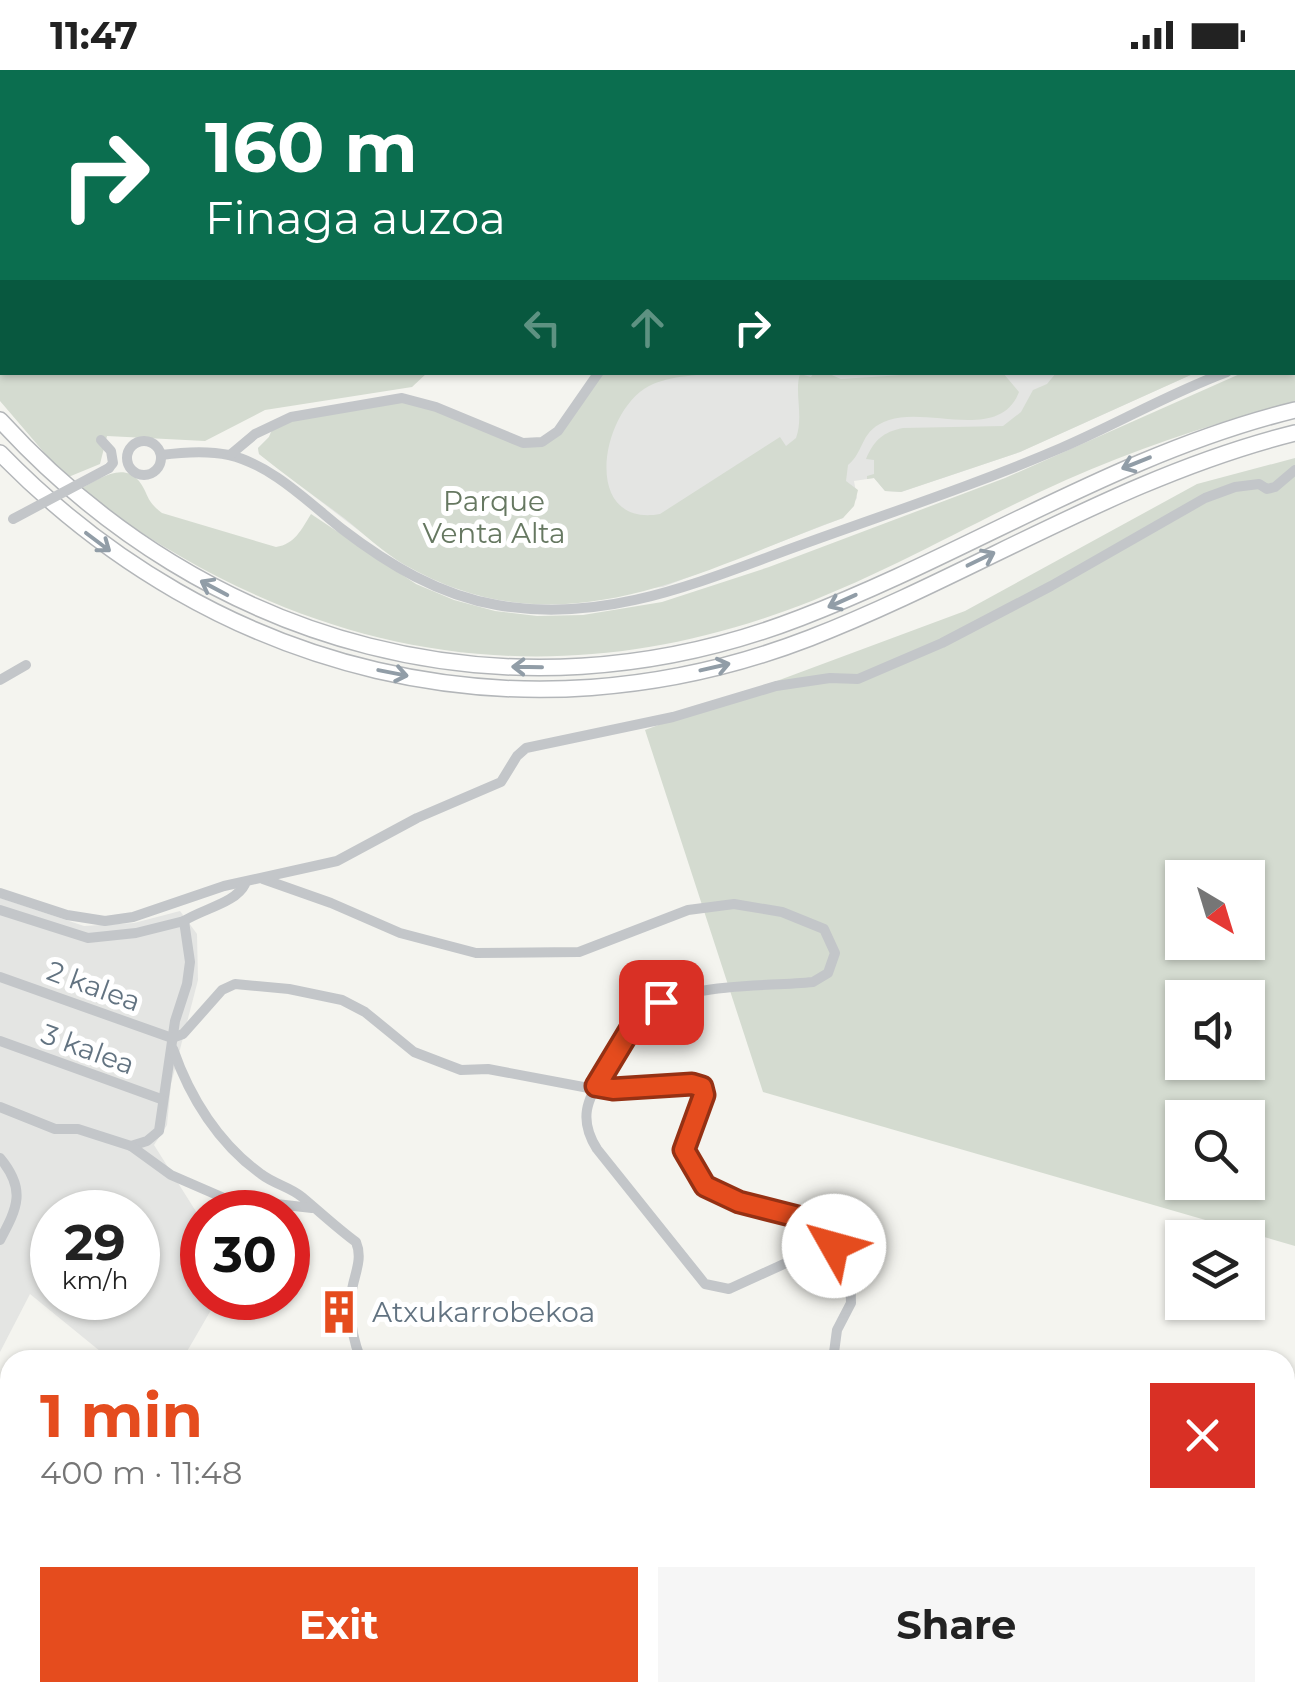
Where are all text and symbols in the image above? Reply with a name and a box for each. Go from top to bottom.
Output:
text: 11:47 [50,12,138,59]
text: 160 m [205,104,418,190]
icon: right [40,110,170,240]
text: Finaga auzoa [205,190,506,245]
icon: left [515,300,570,355]
icon: ahead [620,300,675,355]
icon: right [725,300,780,355]
one-way arrow [1121,455,1152,473]
park label: Parque Venta Alta [422,484,566,550]
one-way arrow [84,532,111,553]
one-way arrow [965,549,995,568]
one-way arrow [200,578,230,597]
one-way arrow [827,593,858,611]
one-way arrow [698,657,730,675]
one-way arrow [511,658,544,676]
one-way arrow [376,665,408,684]
north arrow [1165,860,1265,960]
map controls [1165,860,1265,1320]
street label: 2 kalea [43,953,145,1019]
pin [619,960,704,1045]
icon: arrive [634,975,689,1030]
button: sound [1165,980,1265,1080]
street label: 3 kalea [37,1016,139,1082]
button: search [1165,1100,1265,1200]
speed limit sign: 30 [180,1190,310,1320]
position arrow [782,1194,886,1298]
text: 29 [64,1212,126,1273]
button: layers [1165,1220,1265,1320]
text: km/h [62,1265,128,1295]
building icon: Atxukarrobekoa [315,1288,363,1336]
place label: Atxukarrobekoa [372,1295,595,1329]
text: 1 min [40,1379,203,1452]
button: close [1150,1383,1255,1488]
text: 400 m · 11:48 [40,1453,242,1492]
button: Exit [40,1567,638,1682]
button: Share [658,1567,1255,1682]

